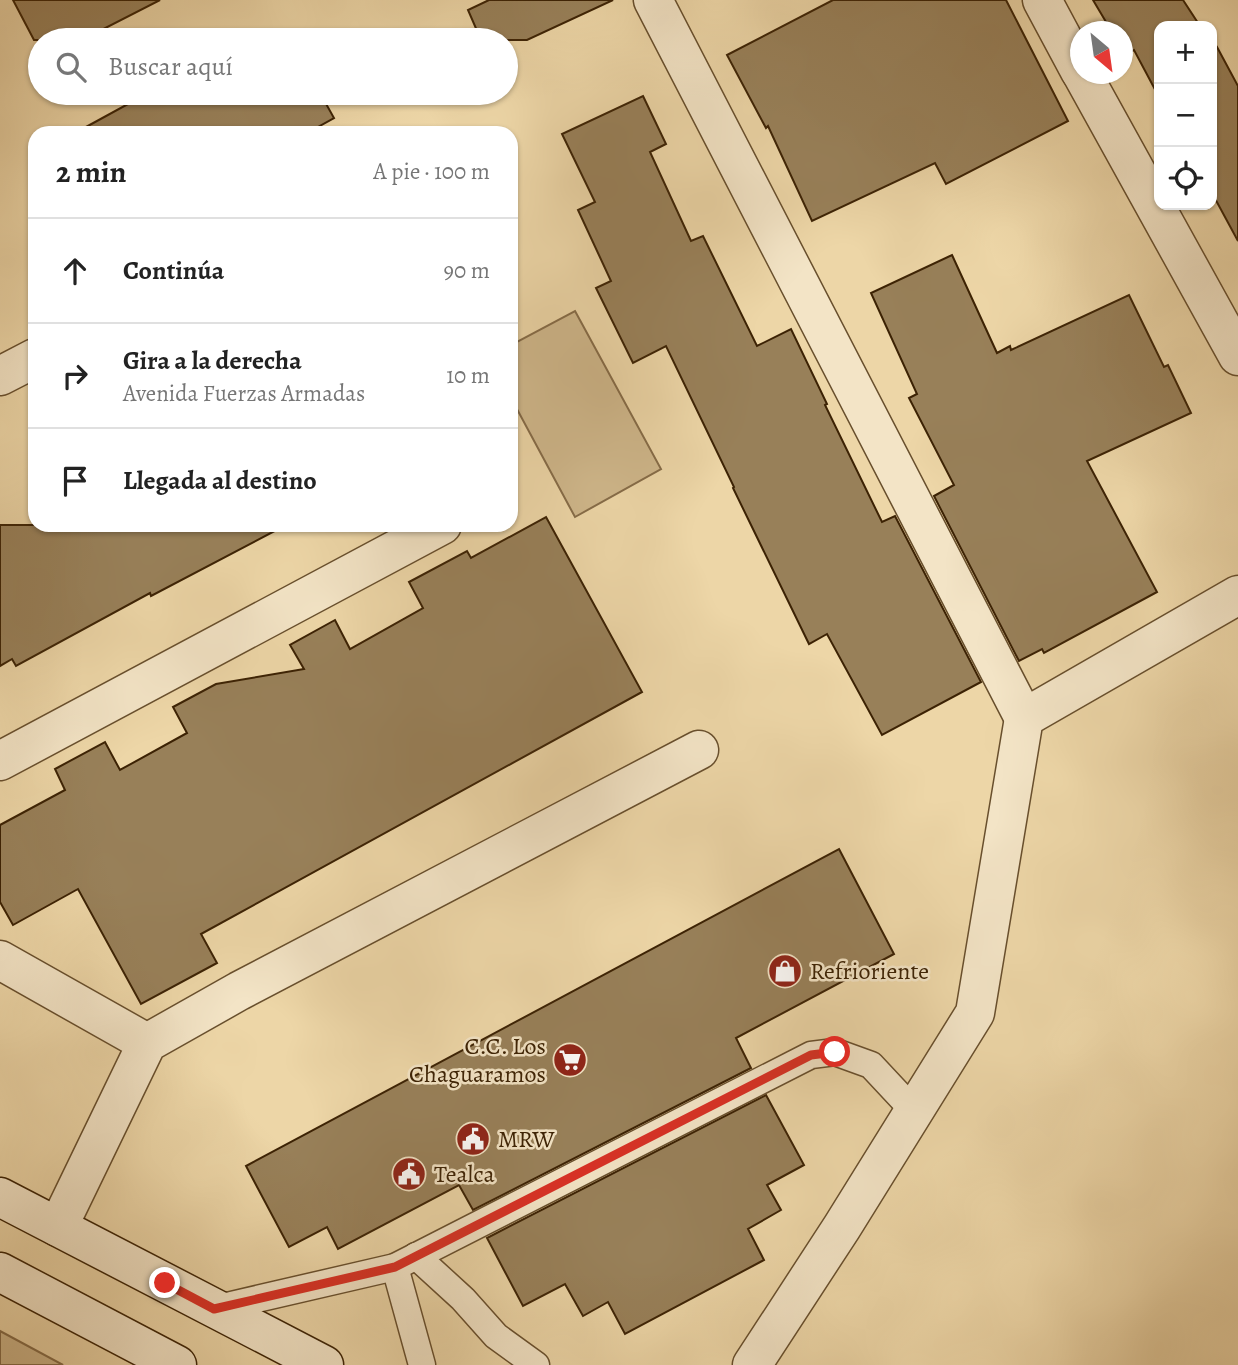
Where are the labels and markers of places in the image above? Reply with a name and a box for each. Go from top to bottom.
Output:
shop icon: Refrioriente [766,952,804,990]
place label: Refrioriente [810,955,929,987]
place label: C.C. Los Chaguaramos [409,1030,546,1090]
supermarket icon: C.C. Los Chaguaramos [551,1041,589,1079]
public building icon: MRW [454,1120,492,1158]
place label: MRW [498,1123,555,1155]
public building icon: Tealca [390,1155,428,1193]
place label: Tealca [434,1158,495,1190]

